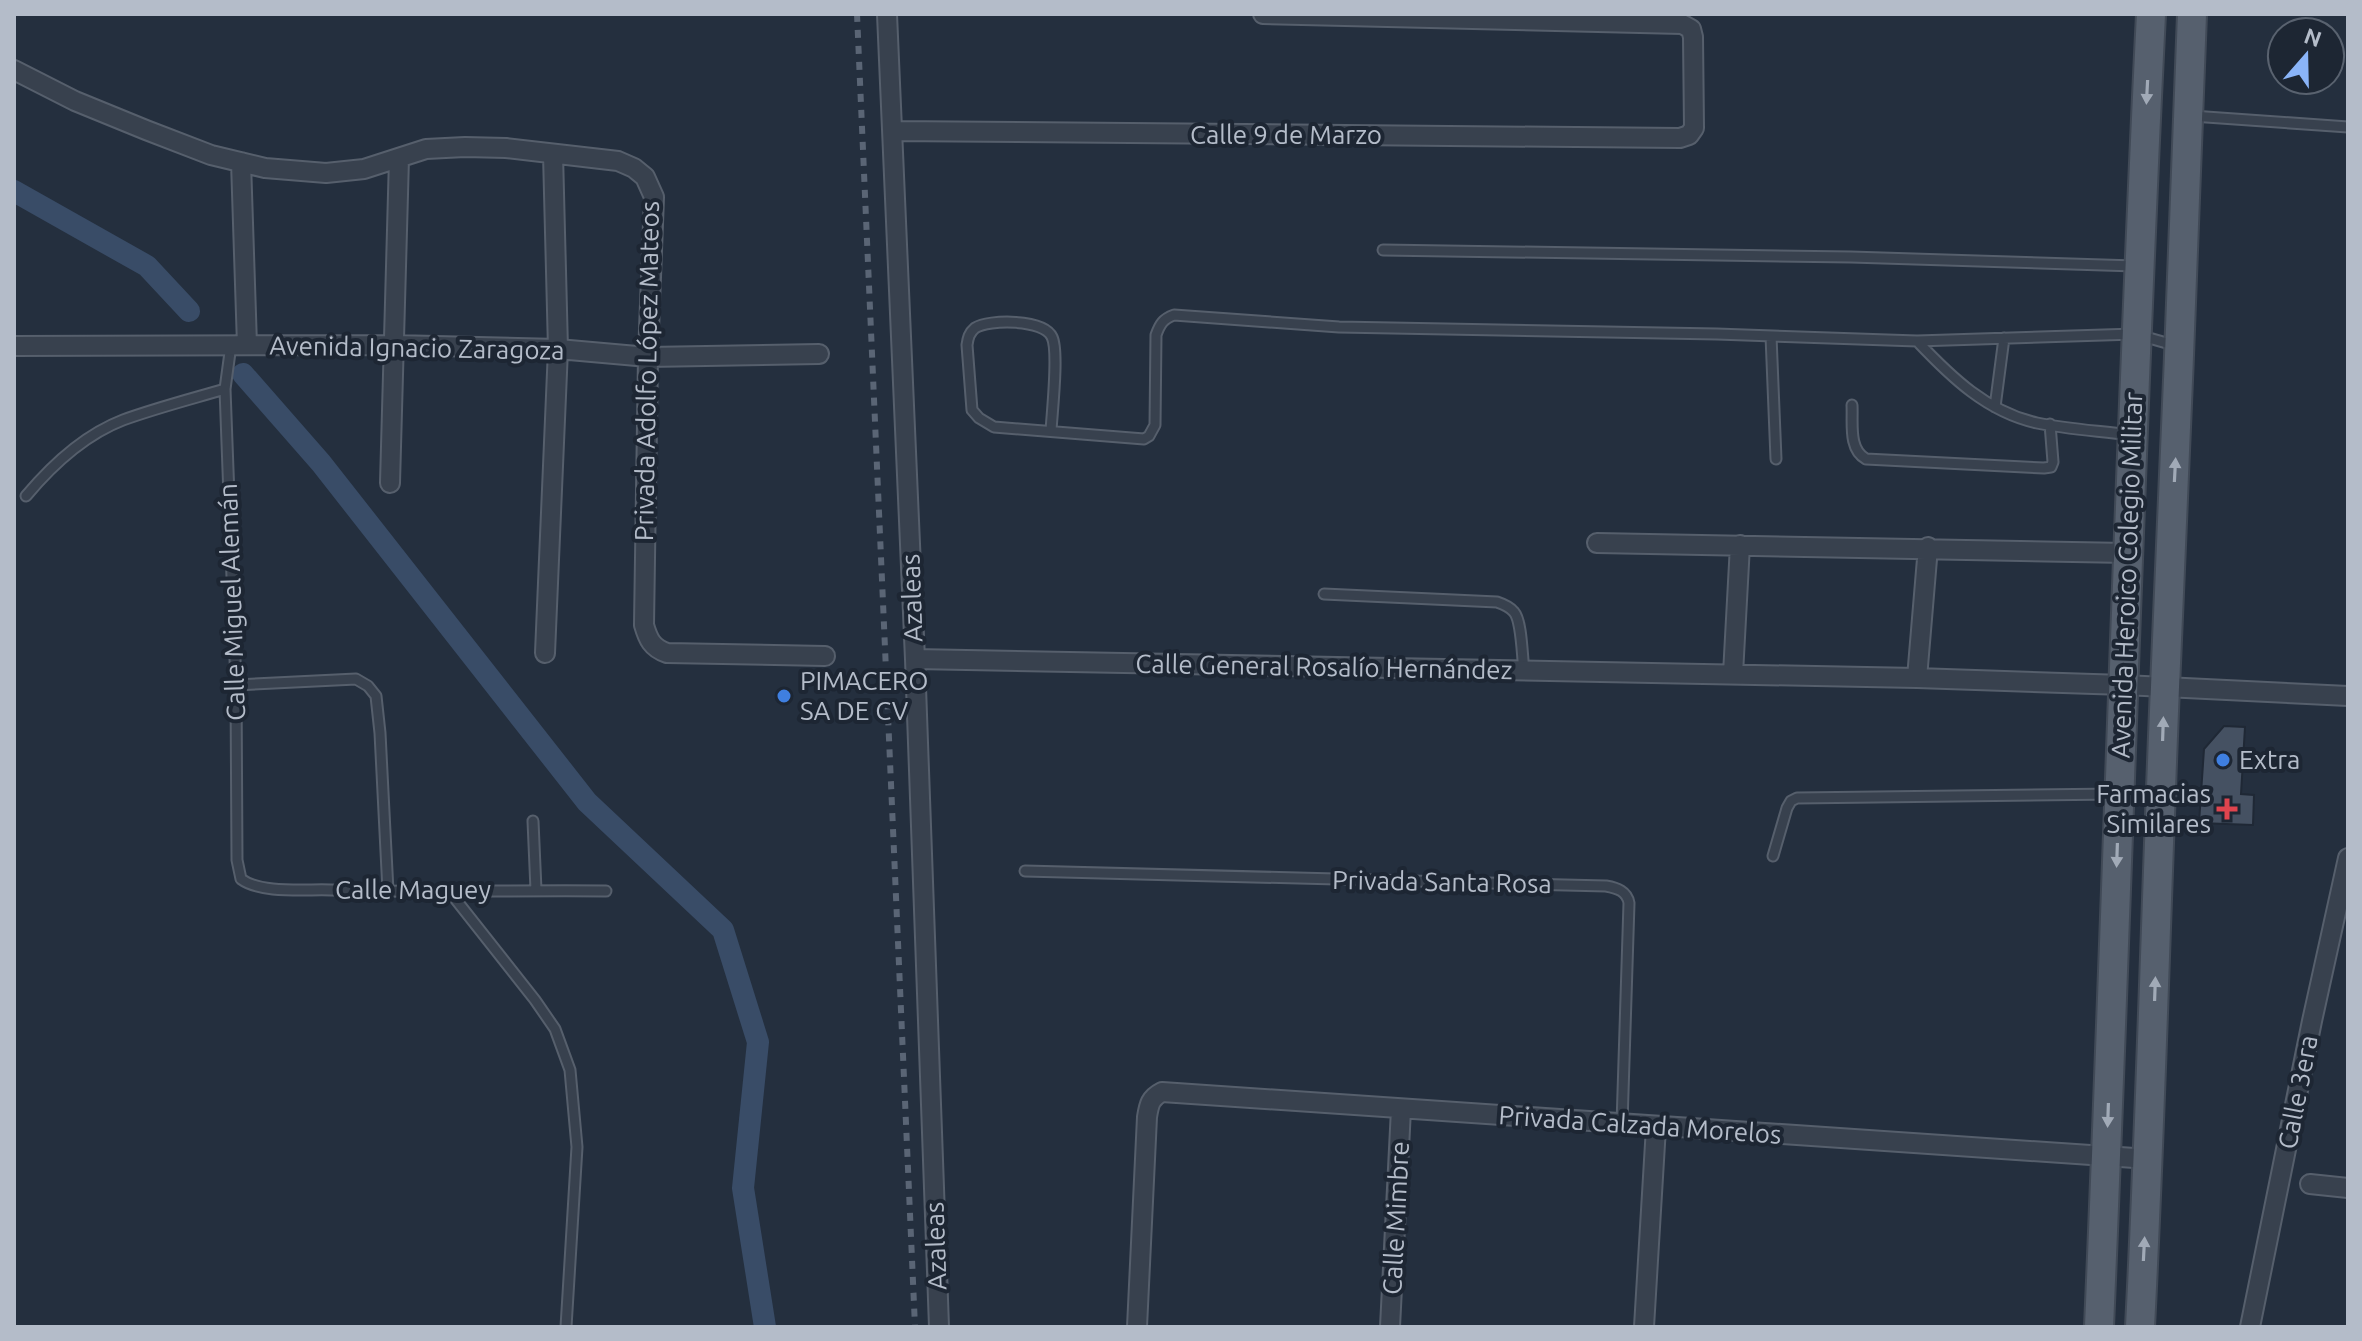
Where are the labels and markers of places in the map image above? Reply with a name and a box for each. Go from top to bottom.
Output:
place label: PIMACERO SA DE CV [800,666,928,725]
marker: PIMACERO SA DE CV [775,687,793,705]
place label: Extra [2239,745,2300,774]
marker: Extra [2214,751,2232,769]
place label: Farmacias Similares [2096,779,2211,838]
marker: Farmacias Similares [2218,800,2236,818]

